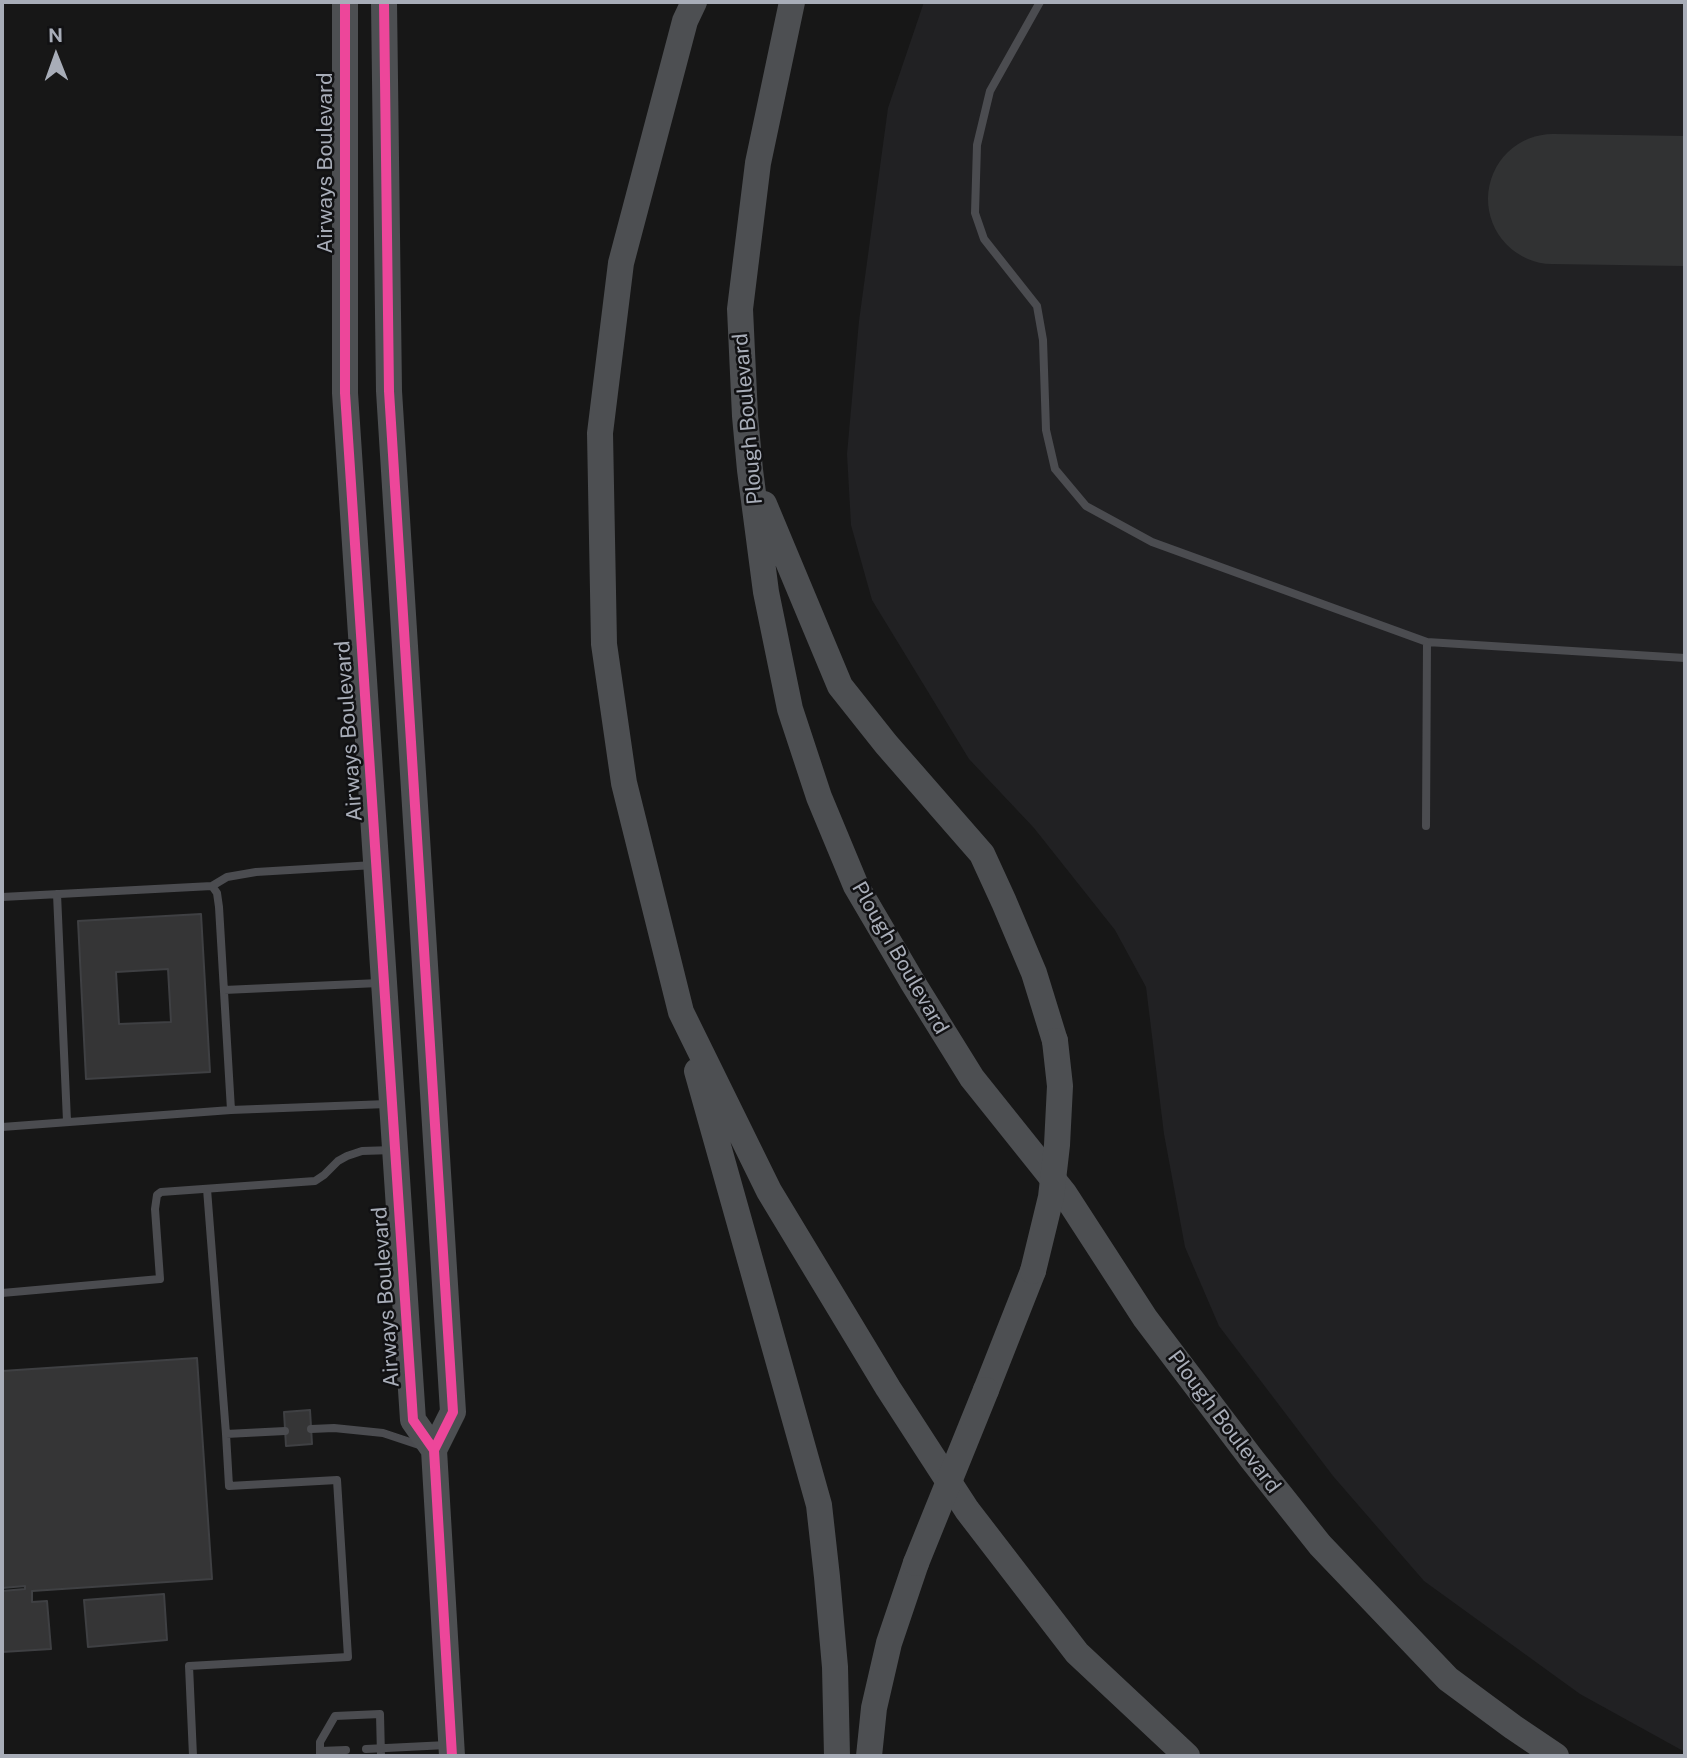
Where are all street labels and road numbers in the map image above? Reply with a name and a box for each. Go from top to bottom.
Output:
street label: Airways Boulevard [313,72,339,254]
street label: Plough Boulevard [728,332,768,506]
street label: Airways Boulevard [330,640,368,822]
street label: Plough Boulevard [846,877,954,1039]
street label: Airways Boulevard [367,1206,405,1388]
street label: Plough Boulevard [1162,1346,1286,1498]

